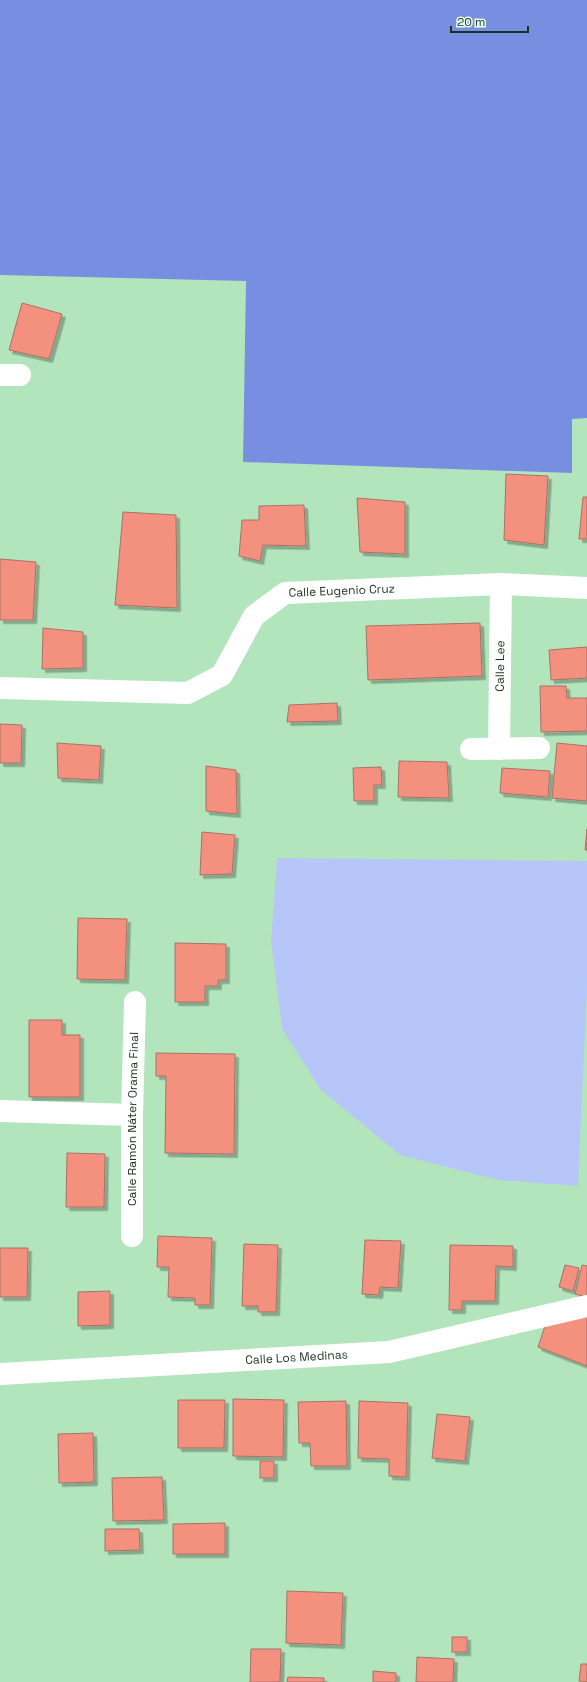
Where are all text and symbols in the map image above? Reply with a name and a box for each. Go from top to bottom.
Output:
scale bar [451,8,528,34]
text: 20 m [457,14,485,30]
street label: Calle Eugenio Cruz [288,580,395,601]
street label: Calle Lee [492,640,508,692]
street label: Calle Ramón Náter Orama Final [124,1032,142,1206]
street label: Calle Los Medinas [245,1346,348,1368]

